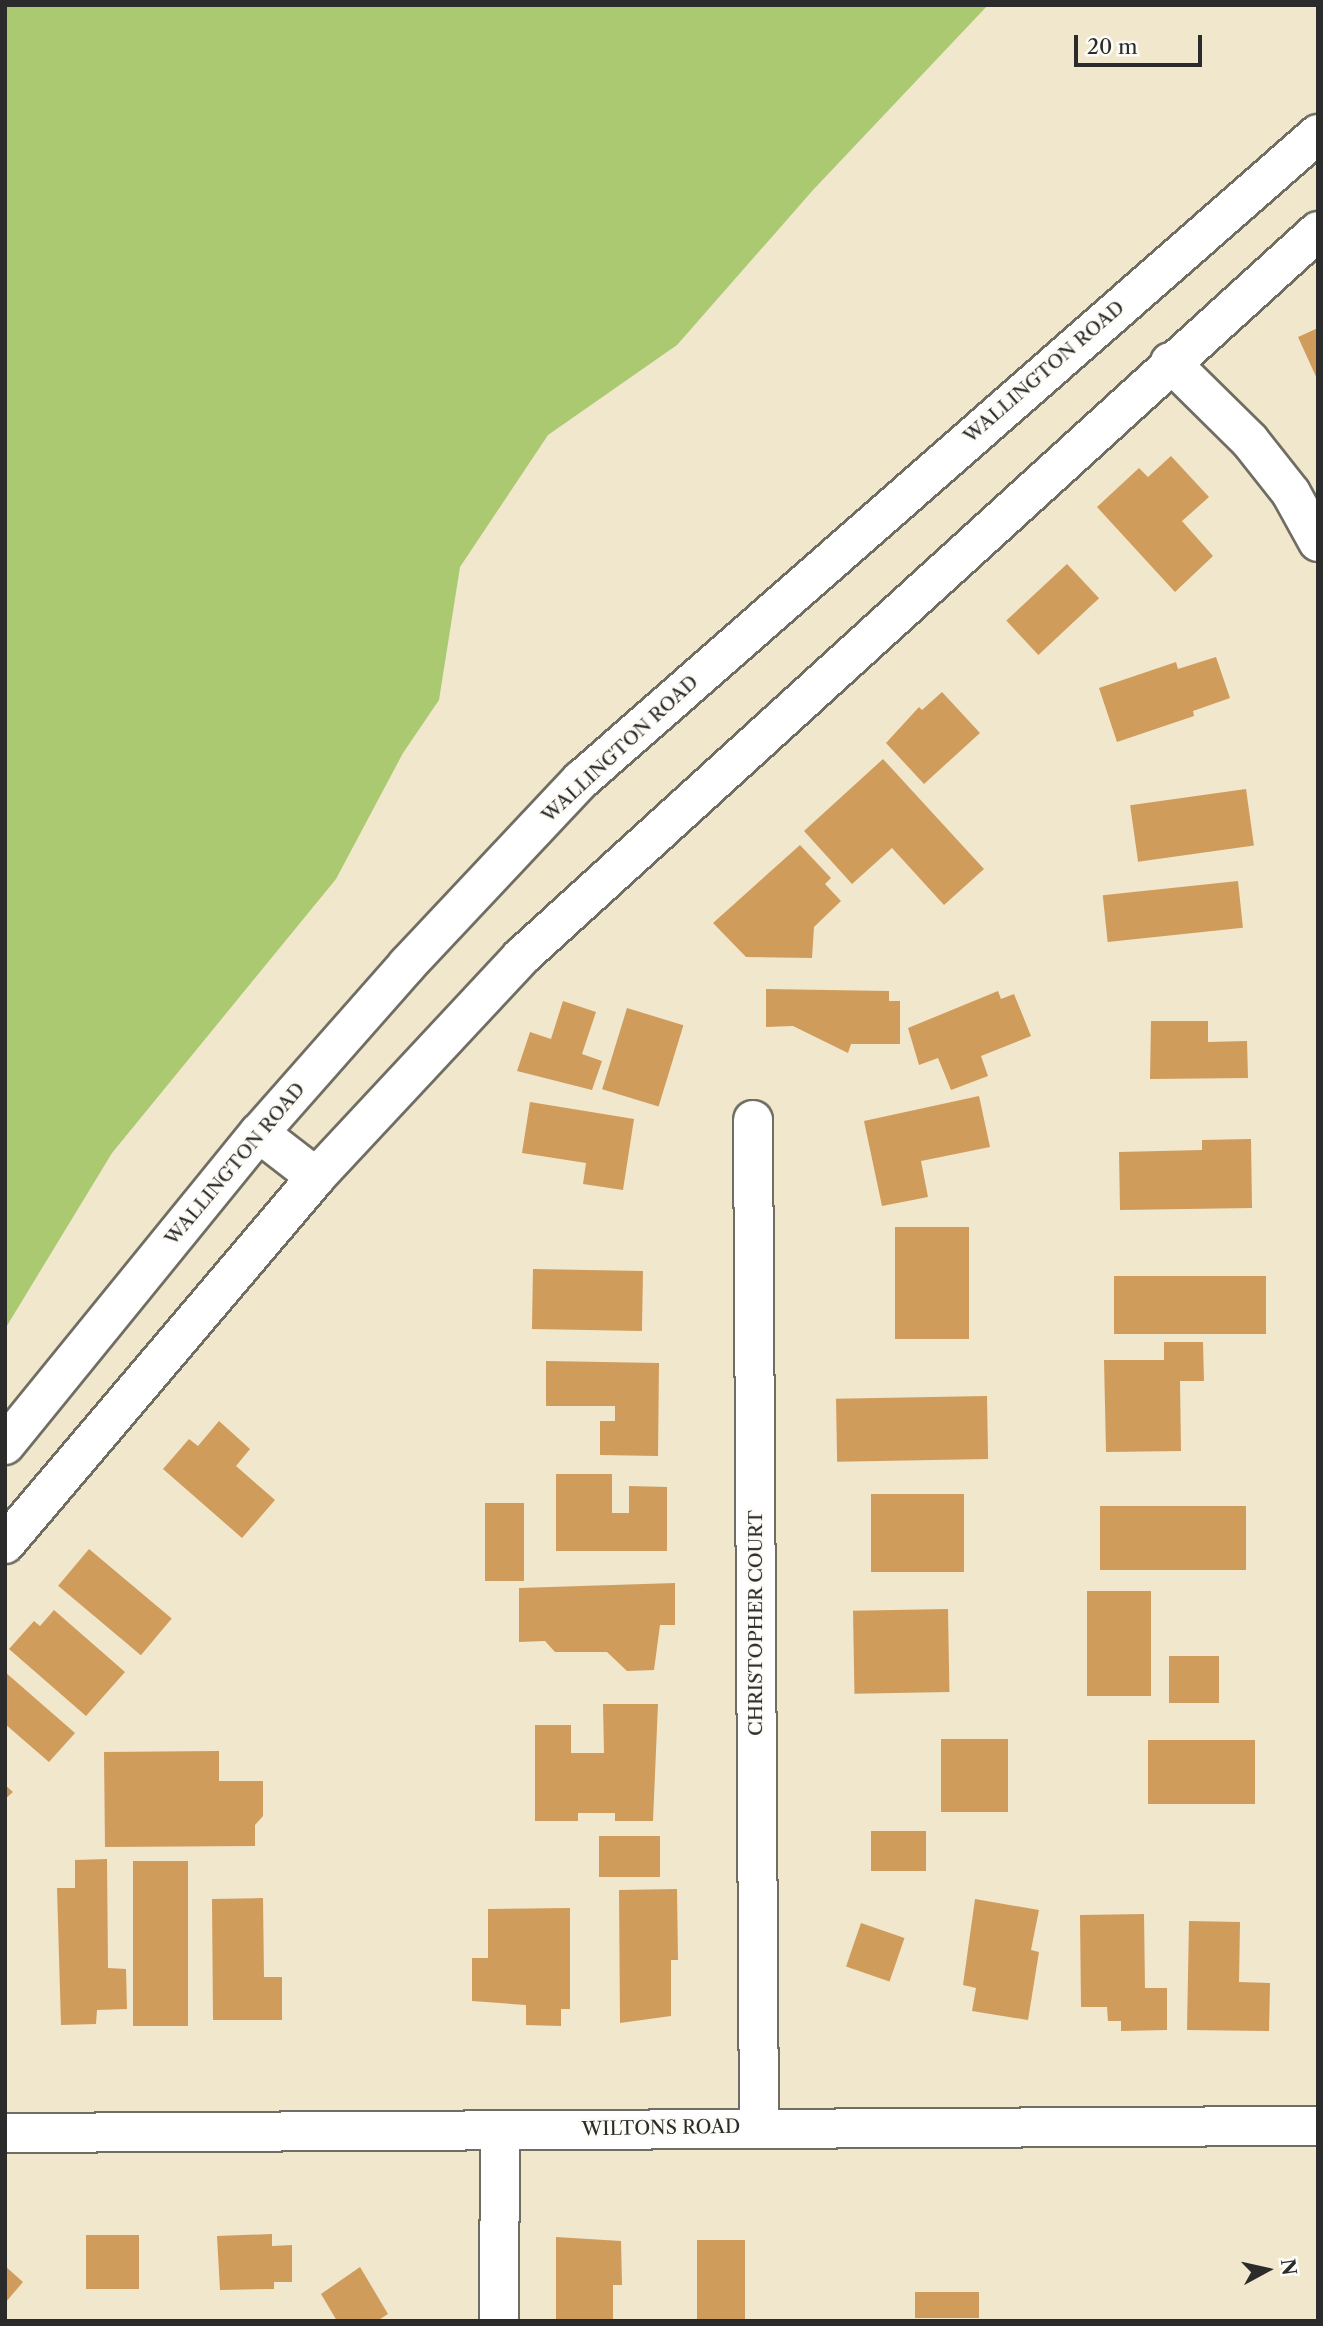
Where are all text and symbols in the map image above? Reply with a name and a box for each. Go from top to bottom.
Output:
scale bar [1078,21,1206,65]
text: 20 m [1087,34,1138,59]
street label: WALLINGTON ROAD [959,296,1129,448]
street label: WALLINGTON ROAD [537,671,703,827]
street label: WALLINGTON ROAD [160,1078,310,1250]
street label: CHRISTOPHER COURT [745,1510,767,1736]
street label: WILTONS ROAD [581,2115,741,2141]
north arrow [1232,2235,1302,2305]
text: N [1276,2257,1301,2277]

